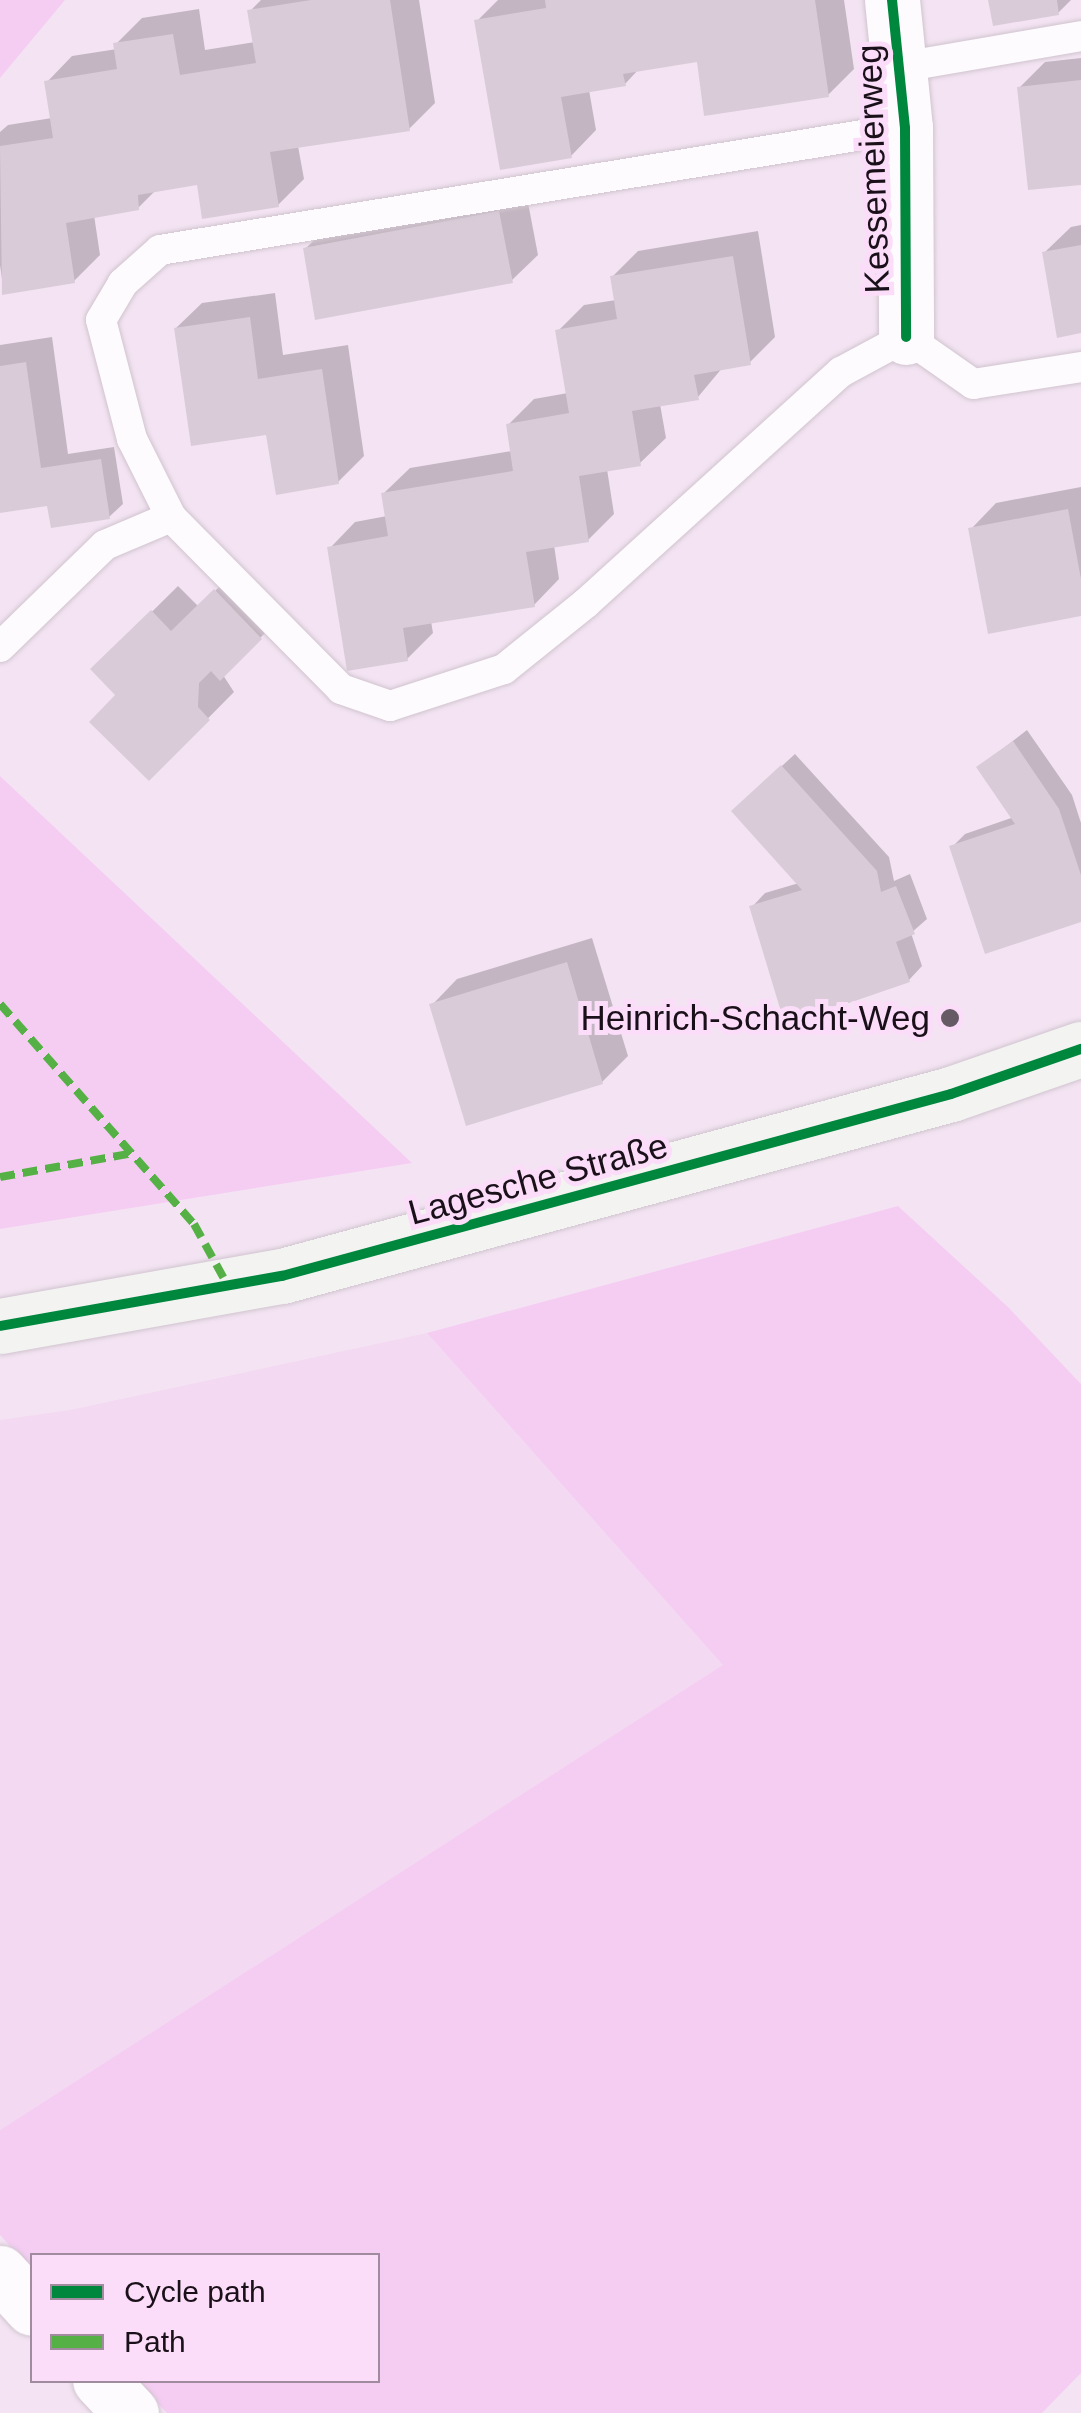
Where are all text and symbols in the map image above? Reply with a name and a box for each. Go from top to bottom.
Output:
street label: Kessemeierweg [848,44,898,294]
place label: Heinrich-Schacht-Weg [581,997,930,1039]
marker: Heinrich-Schacht-Weg [939,1007,961,1029]
street label: Lagesche Straße [404,1124,672,1234]
legend [30,2253,380,2383]
text: Cycle path [124,2275,266,2308]
text: Path [124,2325,186,2358]

